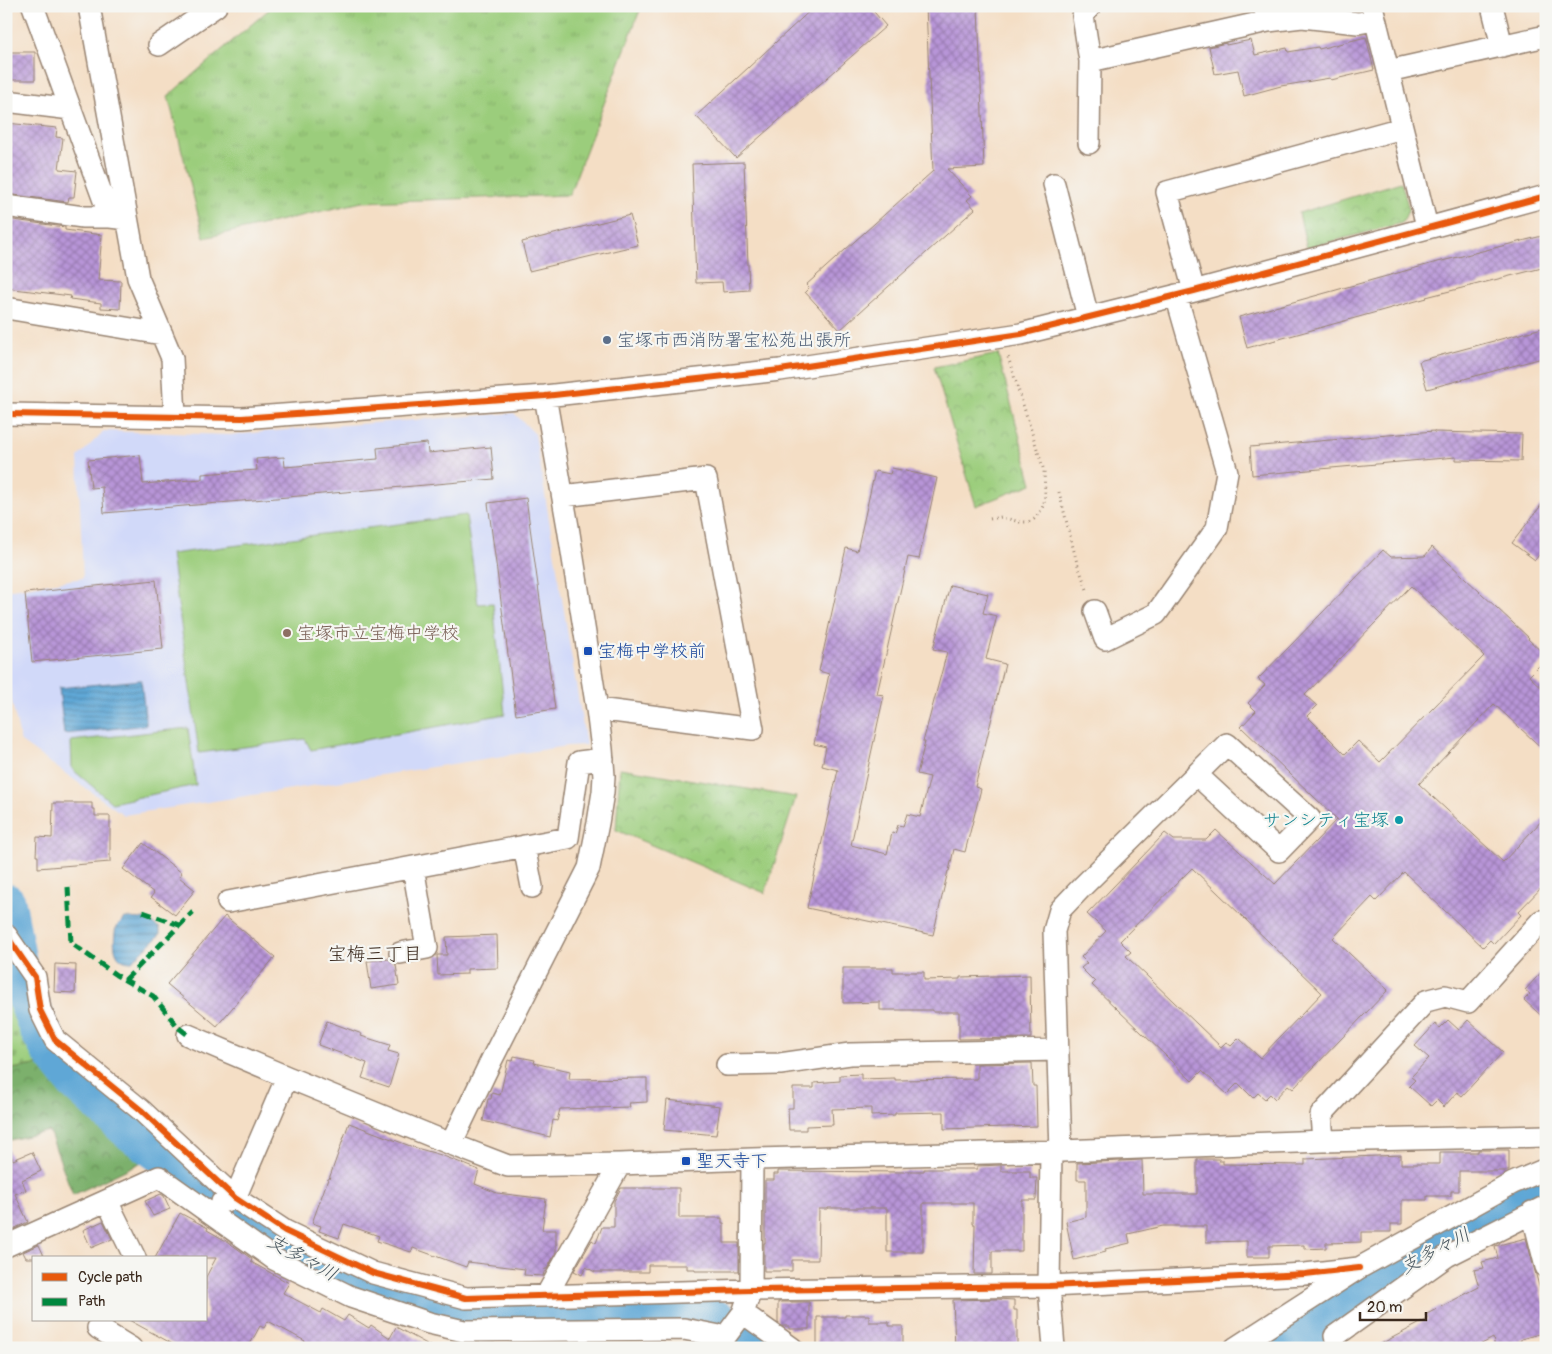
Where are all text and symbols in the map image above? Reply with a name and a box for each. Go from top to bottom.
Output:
place label: 宝塚市西消防署宝松苑出張所 [617,329,851,352]
marker: 宝塚市西消防署宝松苑出張所 [601,334,613,346]
place label: 宝塚市立宝梅中学校 [297,622,459,645]
marker: 宝塚市立宝梅中学校 [281,627,293,639]
place label: 宝梅中学校前 [598,640,706,663]
marker: 宝梅中学校前 [582,645,594,657]
place label: サンシティ宝塚 [1263,809,1389,832]
marker: サンシティ宝塚 [1393,814,1405,826]
district label: 宝梅三丁目 [327,942,423,966]
place label: 聖天寺下 [696,1150,768,1173]
marker: 聖天寺下 [680,1155,692,1167]
water label: 支多々川 [1396,1222,1475,1279]
water label: 支多々川 [263,1229,342,1287]
legend [32,1256,208,1322]
text: Cycle path [78,1268,142,1287]
scale bar [1360,1289,1426,1321]
text: Path [78,1292,105,1311]
text: 20 m [1367,1298,1402,1317]

